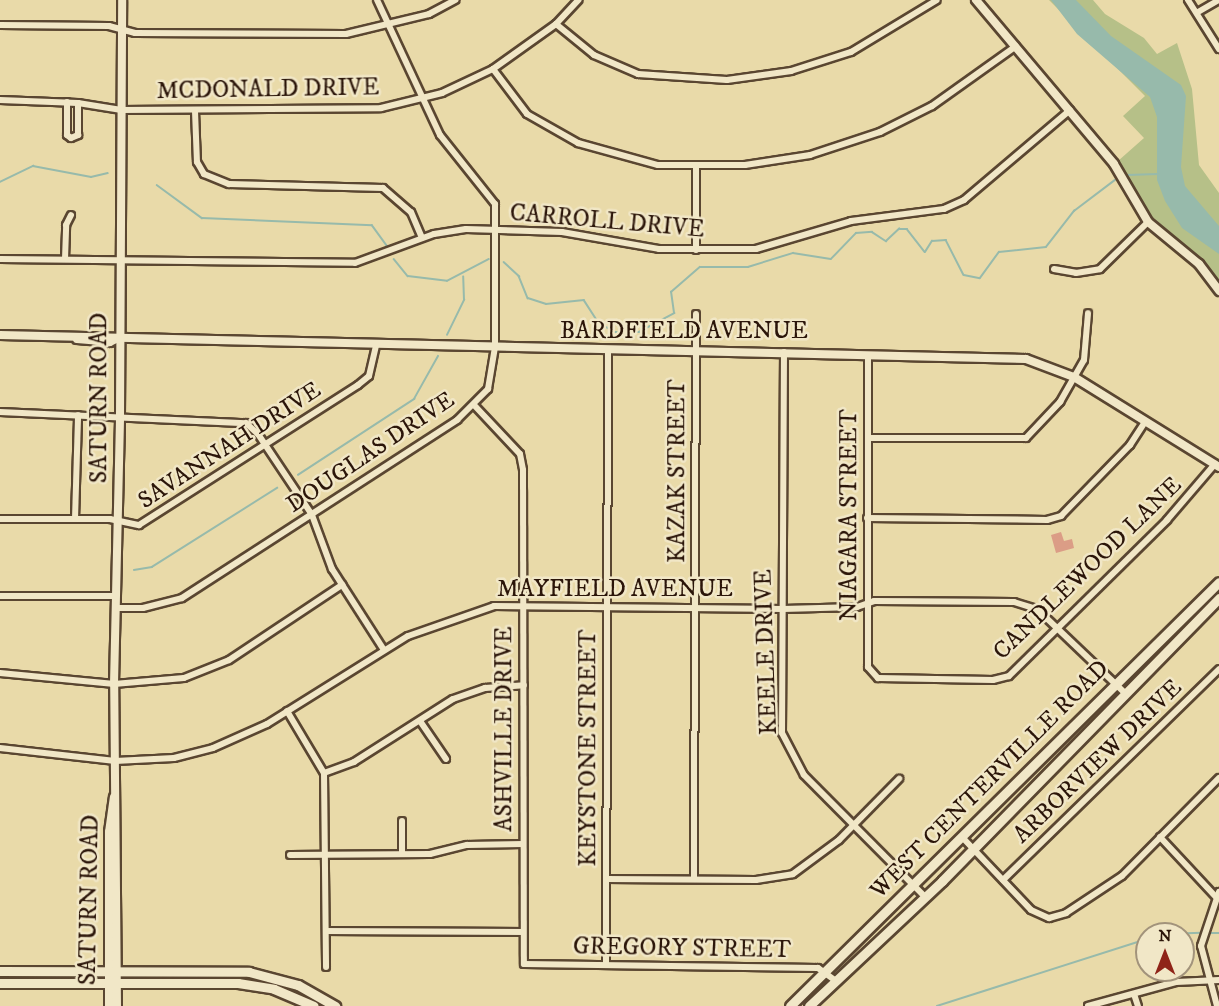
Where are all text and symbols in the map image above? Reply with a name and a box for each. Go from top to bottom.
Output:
street label: MCDONALD DRIVE [156,74,380,106]
street label: CARROLL DRIVE [509,199,705,245]
street label: SATURN ROAD [86,313,114,483]
street label: BARDFIELD AVENUE [560,318,808,346]
street label: SAVANNAH DRIVE [133,376,327,516]
street label: KAZAK STREET [664,379,692,563]
street label: DOUGLAS DRIVE [282,386,460,520]
street label: NIAGARA STREET [836,409,864,621]
street label: CANDLEWOOD LANE [988,471,1188,667]
street label: KEELE DRIVE [750,569,784,735]
street label: MAYFIELD AVENUE [497,576,733,604]
street label: ASHVILLE DRIVE [491,626,519,832]
street label: KEYSTONE STREET [575,629,603,867]
street label: WEST CENTERVILLE ROAD [865,655,1115,905]
street label: ARBORVIEW DRIVE [1008,674,1188,850]
street label: SATURN ROAD [74,814,106,986]
north arrow [1135,922,1195,982]
text: N [1158,926,1172,946]
street label: GREGORY STREET [573,933,791,965]

